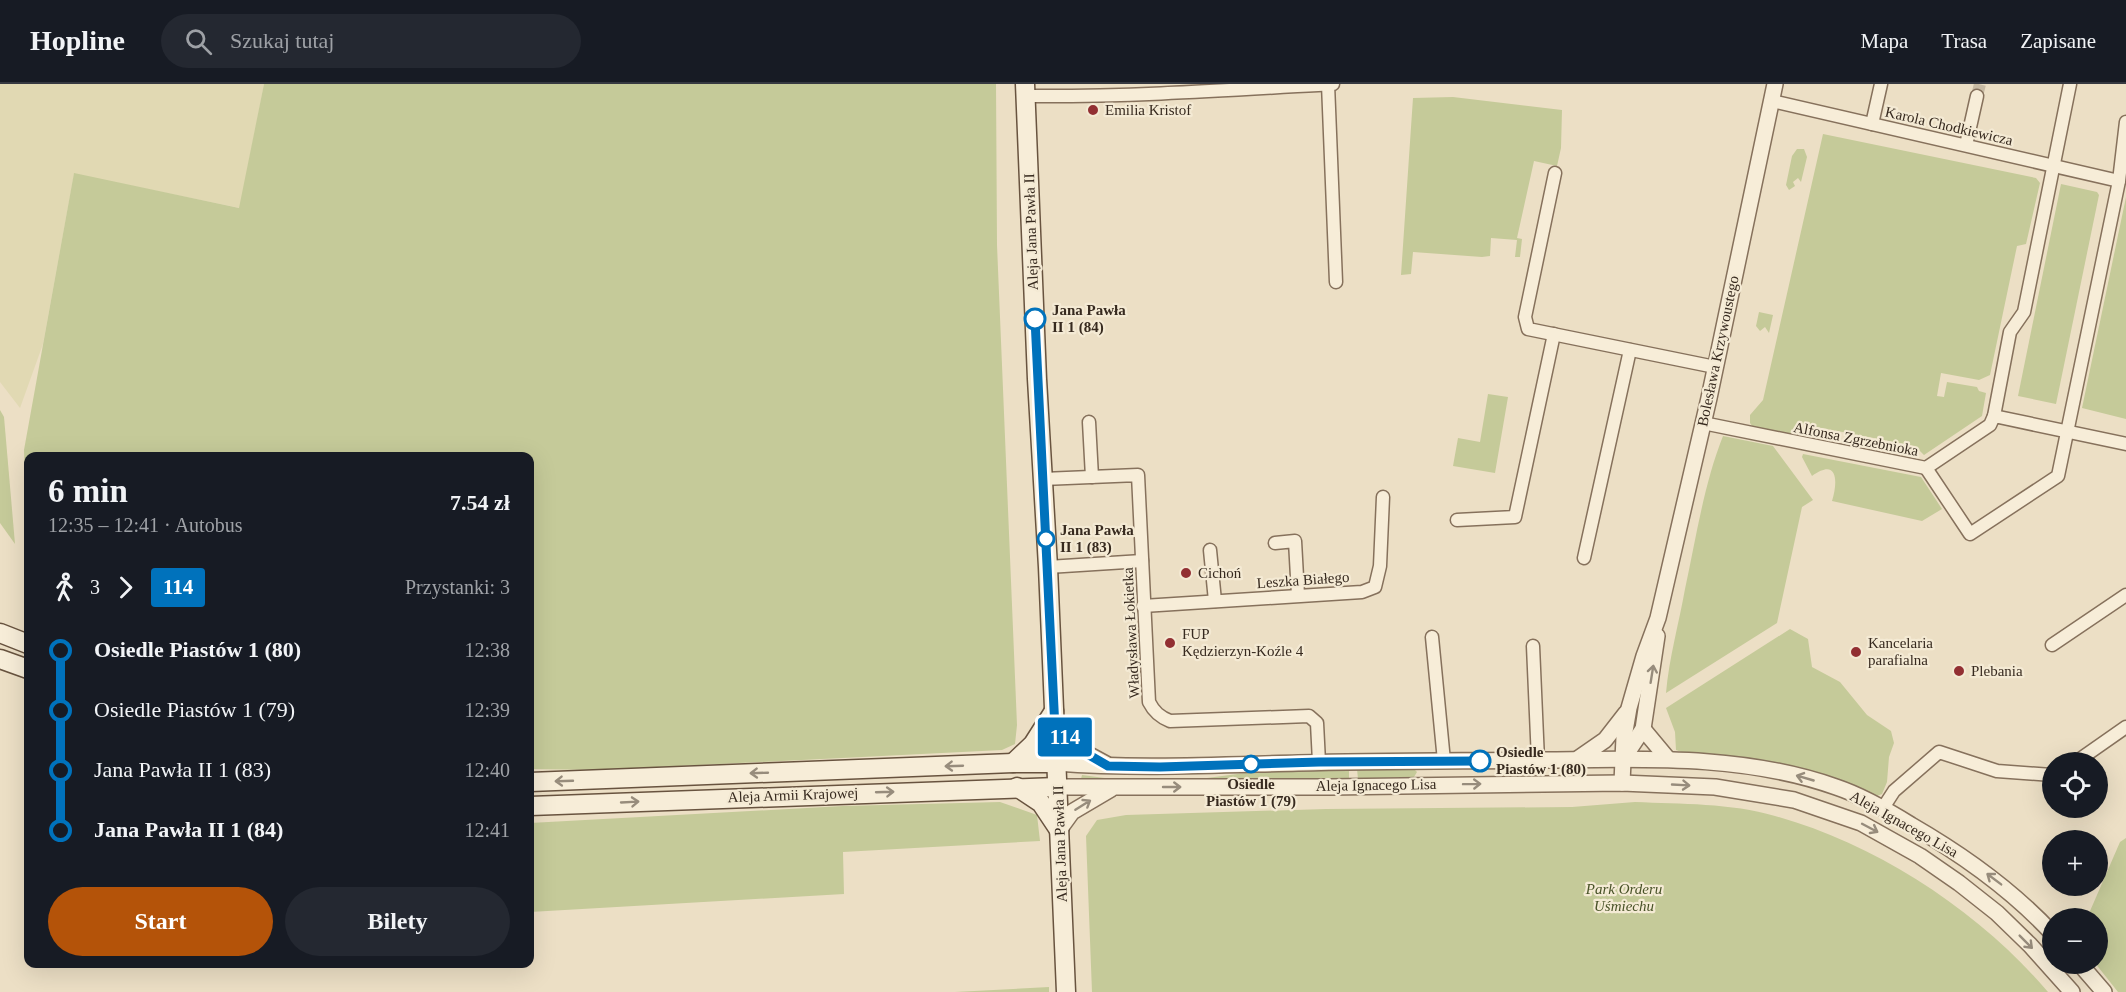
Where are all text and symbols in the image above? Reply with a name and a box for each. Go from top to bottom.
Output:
search box [161,14,581,68]
text: Hopline [30,25,125,56]
icon: search [182,25,215,58]
text: Szukaj tutaj [230,28,334,53]
text: Mapa [1860,29,1908,53]
text: Trasa [1941,29,1987,53]
text: Zapisane [2020,29,2096,53]
place label: Emilia Kristof [1105,102,1191,118]
marker: Emilia Kristof [1086,103,1100,117]
street label: Karola Chodkiewicza [1884,104,2015,149]
street label: Aleja Jana Pawła II [1021,173,1041,291]
street label: Bolesława Krzywoustego [1694,274,1742,428]
place label: Jana Pawła II 1 (84) [1052,302,1126,336]
marker: Jana Pawła II 1 (84) [1024,308,1046,330]
street label: Alfonsa Zgrzebnioka [1792,419,1920,459]
text: 6 min [48,473,128,509]
text: 7.54 zł [450,490,510,515]
text: 12:35 – 12:41 · Autobus [48,514,242,536]
place label: Jana Pawła II 1 (83) [1060,522,1134,556]
marker: Jana Pawła II 1 (83) [1037,530,1055,548]
place label: Cichoń [1198,565,1242,581]
marker: Cichoń [1179,566,1193,580]
street label: Władysława Łokietka [1120,567,1142,699]
street label: Leszka Białego [1256,569,1350,591]
icon: walk [48,571,81,604]
icon: forward [109,571,142,604]
text: 114 [163,575,193,599]
text: 3 [90,576,100,598]
text: Przystanki: 3 [405,576,510,598]
place label: FUP Kędzierzyn-Koźle 4 [1182,626,1304,659]
place label: Kancelaria parafialna [1868,635,1933,668]
marker: FUP Kędzierzyn-Koźle 4 [1163,636,1177,650]
text: Osiedle Piastów 1 (80) [94,637,301,662]
text: 12:38 [464,639,510,661]
marker: Kancelaria parafialna [1849,645,1863,659]
place label: Plebania [1971,663,2023,679]
one-way arrow [1647,664,1658,684]
marker: Plebania [1952,664,1966,678]
text: Osiedle Piastów 1 (79) [94,697,295,722]
text: 12:39 [464,699,510,721]
line badge: 114 [1030,718,1100,756]
text: 114 [1050,725,1080,749]
place label: Osiedle Piastów 1 (80) [1496,744,1586,778]
marker: Osiedle Piastów 1 (80) [1469,750,1491,772]
map controls [2042,752,2108,974]
button: locate [2042,752,2108,818]
marker: Osiedle Piastów 1 (79) [1242,755,1260,773]
text: Jana Pawła II 1 (83) [94,757,271,782]
text: 12:40 [464,759,510,781]
one-way arrow [945,760,965,771]
one-way arrow [750,768,770,779]
one-way arrow [1796,771,1815,783]
one-way arrow [555,775,575,787]
place label: Osiedle Piastów 1 (79) [1206,776,1296,810]
street label: Aleja Ignacego Lisa [1315,776,1437,794]
one-way arrow [1462,778,1482,790]
one-way arrow [1670,779,1690,790]
one-way arrow [1162,781,1182,793]
street label: Aleja Armii Krajowej [727,785,859,805]
street label: Aleja Jana Pawła II [1050,785,1070,903]
one-way arrow [875,786,895,797]
street label: Aleja Ignacego Lisa [1847,788,1961,860]
one-way arrow [619,796,639,807]
one-way arrow [1074,798,1091,810]
text: Jana Pawła II 1 (84) [94,817,283,842]
text: 12:41 [464,819,510,841]
one-way arrow [1860,823,1878,834]
button: + [2042,830,2108,896]
one-way arrow [1986,873,2002,886]
park label: Park Orderu Uśmiechu [1585,881,1662,914]
button: Start [48,887,273,956]
button: Bilety [285,887,510,956]
button: − [2042,908,2108,974]
one-way arrow [2019,935,2034,950]

